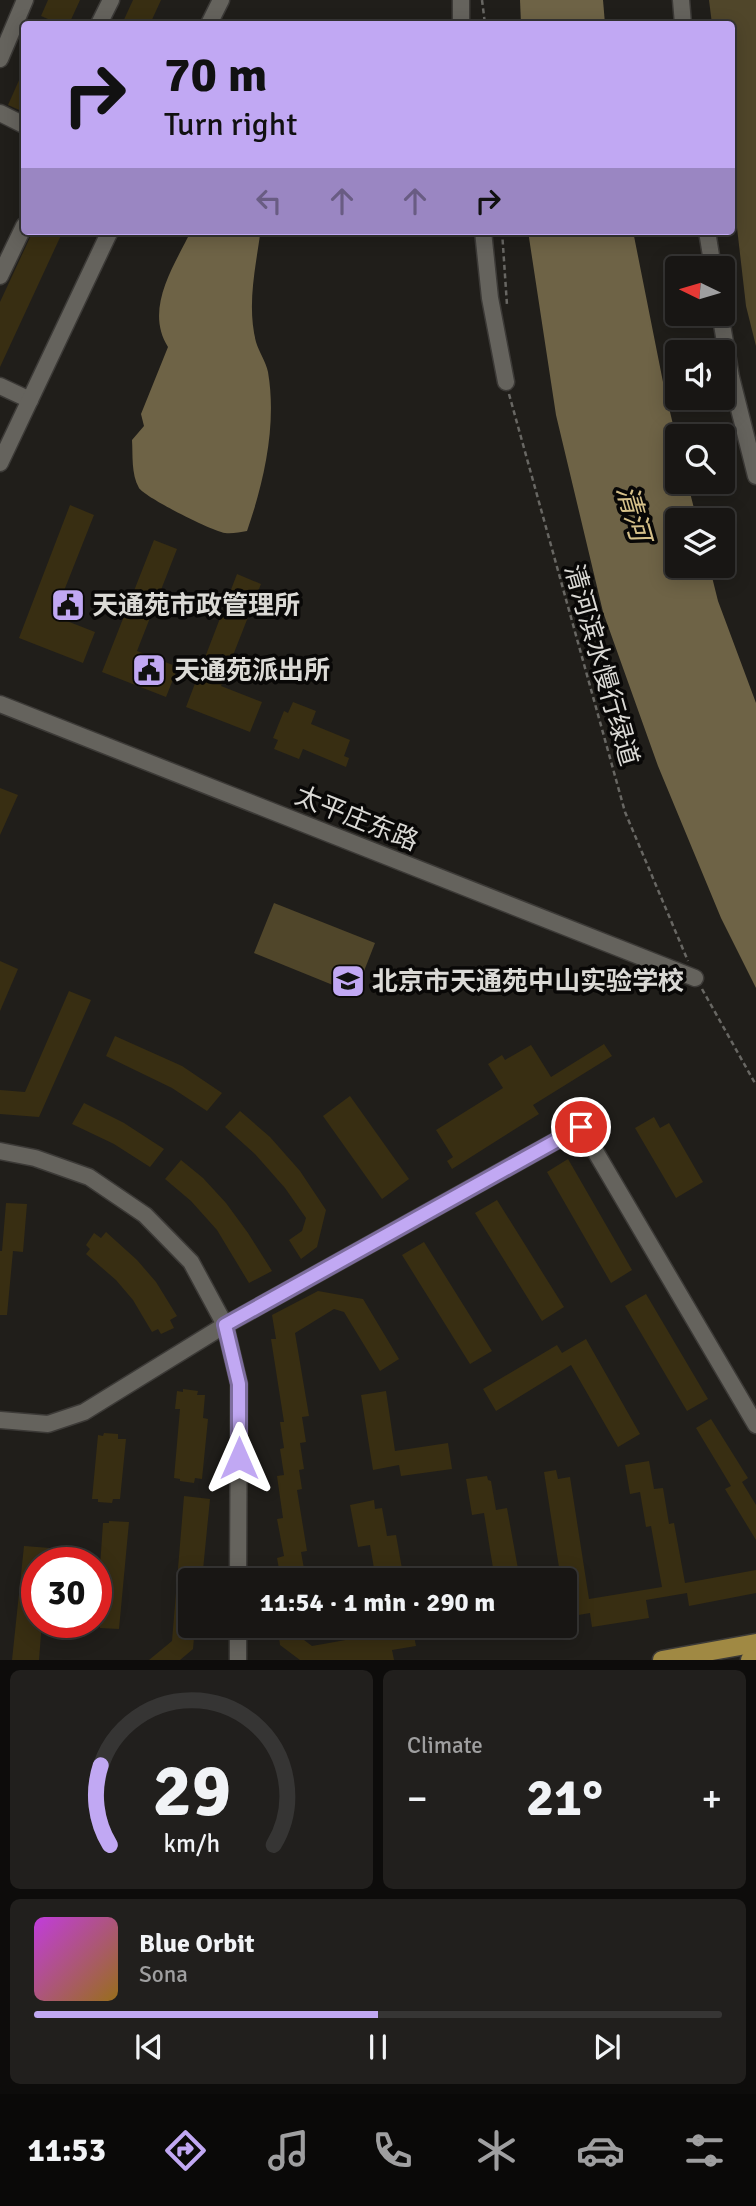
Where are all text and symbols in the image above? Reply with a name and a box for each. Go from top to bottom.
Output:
text: 70 m [164,45,267,105]
icon: right [49,49,140,140]
text: Turn right [164,105,297,144]
icon: left [250,182,288,220]
icon: ahead [323,182,361,220]
icon: ahead [396,182,434,220]
icon: right [469,182,507,220]
north arrow [665,256,735,326]
map controls [665,256,735,578]
button: sound [665,340,735,410]
button: search [665,424,735,494]
water label: 清河 [609,482,658,550]
button: layers [665,508,735,578]
street label: 清河滨水慢行绿道 [557,561,645,770]
public building icon: 天通苑市政管理所 [49,586,87,624]
place label: 天通苑市政管理所 [92,590,300,622]
public building icon: 天通苑派出所 [130,651,168,689]
place label: 天通苑派出所 [174,655,330,687]
street label: 太平庄东路 [290,780,423,858]
school or university icon: 北京市天通苑中山实验学校 [329,962,367,1000]
place label: 北京市天通苑中山实验学校 [372,966,684,998]
pin [551,1097,611,1157]
icon: arrive [562,1108,600,1146]
position arrow [202,1421,276,1495]
speed limit sign: 30 [21,1547,112,1638]
text: 11:54 · 1 min · 290 m [260,1587,495,1619]
text: Climate [407,1731,483,1760]
text: 29 [152,1748,231,1837]
text: 21° [526,1766,603,1830]
text: − [407,1775,428,1822]
text: + [701,1775,722,1822]
text: km/h [163,1828,220,1859]
text: Blue Orbit [139,1928,255,1960]
text: Sona [139,1960,188,1989]
icon: previous [130,2028,168,2066]
icon: pause [359,2028,397,2066]
icon: next [588,2028,626,2066]
icon: directions [161,2126,210,2175]
icon: music [264,2126,313,2175]
icon: phone [368,2126,417,2175]
icon: climate [472,2126,521,2175]
icon: car [576,2126,625,2175]
icon: filters [680,2126,729,2175]
text: 11:53 [27,2131,106,2170]

